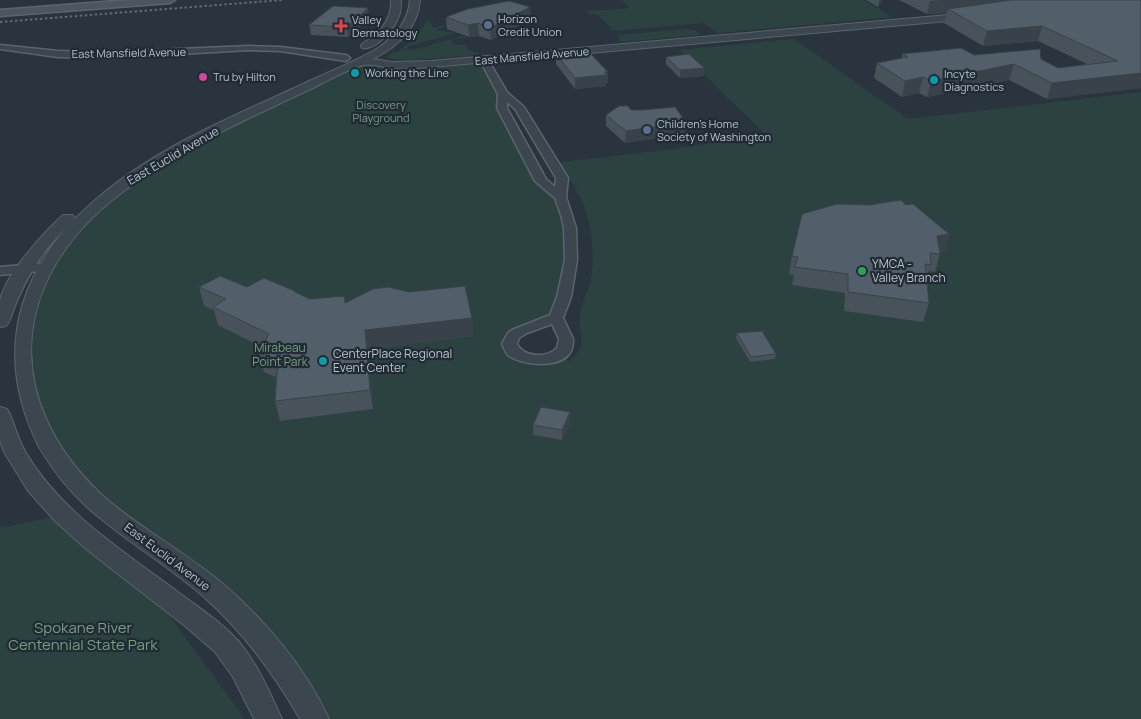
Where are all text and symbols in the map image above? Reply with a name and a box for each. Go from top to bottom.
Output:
place label: Horizon Credit Union [498,11,562,39]
place label: Valley Dermatology [352,12,417,40]
marker: Valley Dermatology [334,19,348,33]
marker: Horizon Credit Union [482,19,494,31]
street label: East Mansfield Avenue [474,43,590,68]
street label: East Mansfield Avenue [72,44,187,61]
place label: Working the Line [365,65,450,80]
place label: Incyte Diagnostics [944,66,1004,94]
marker: Working the Line [349,67,361,79]
place label: Tru by Hilton [213,69,276,84]
marker: Tru by Hilton [197,71,209,83]
marker: Incyte Diagnostics [928,74,940,86]
park label: Discovery Playground [352,97,410,125]
place label: Children's Home Society of Washington [657,116,771,144]
street label: East Euclid Avenue [124,122,222,189]
marker: Children's Home Society of Washington [641,124,653,136]
place label: YMCA - Valley Branch [872,255,946,286]
marker: YMCA - Valley Branch [856,265,868,277]
park label: Mirabeau Point Park [252,339,309,370]
place label: CenterPlace Regional Event Center [333,345,452,376]
marker: CenterPlace Regional Event Center [317,355,329,367]
street label: East Euclid Avenue [121,519,214,595]
park label: Spokane River Centennial State Park [8,617,158,655]

